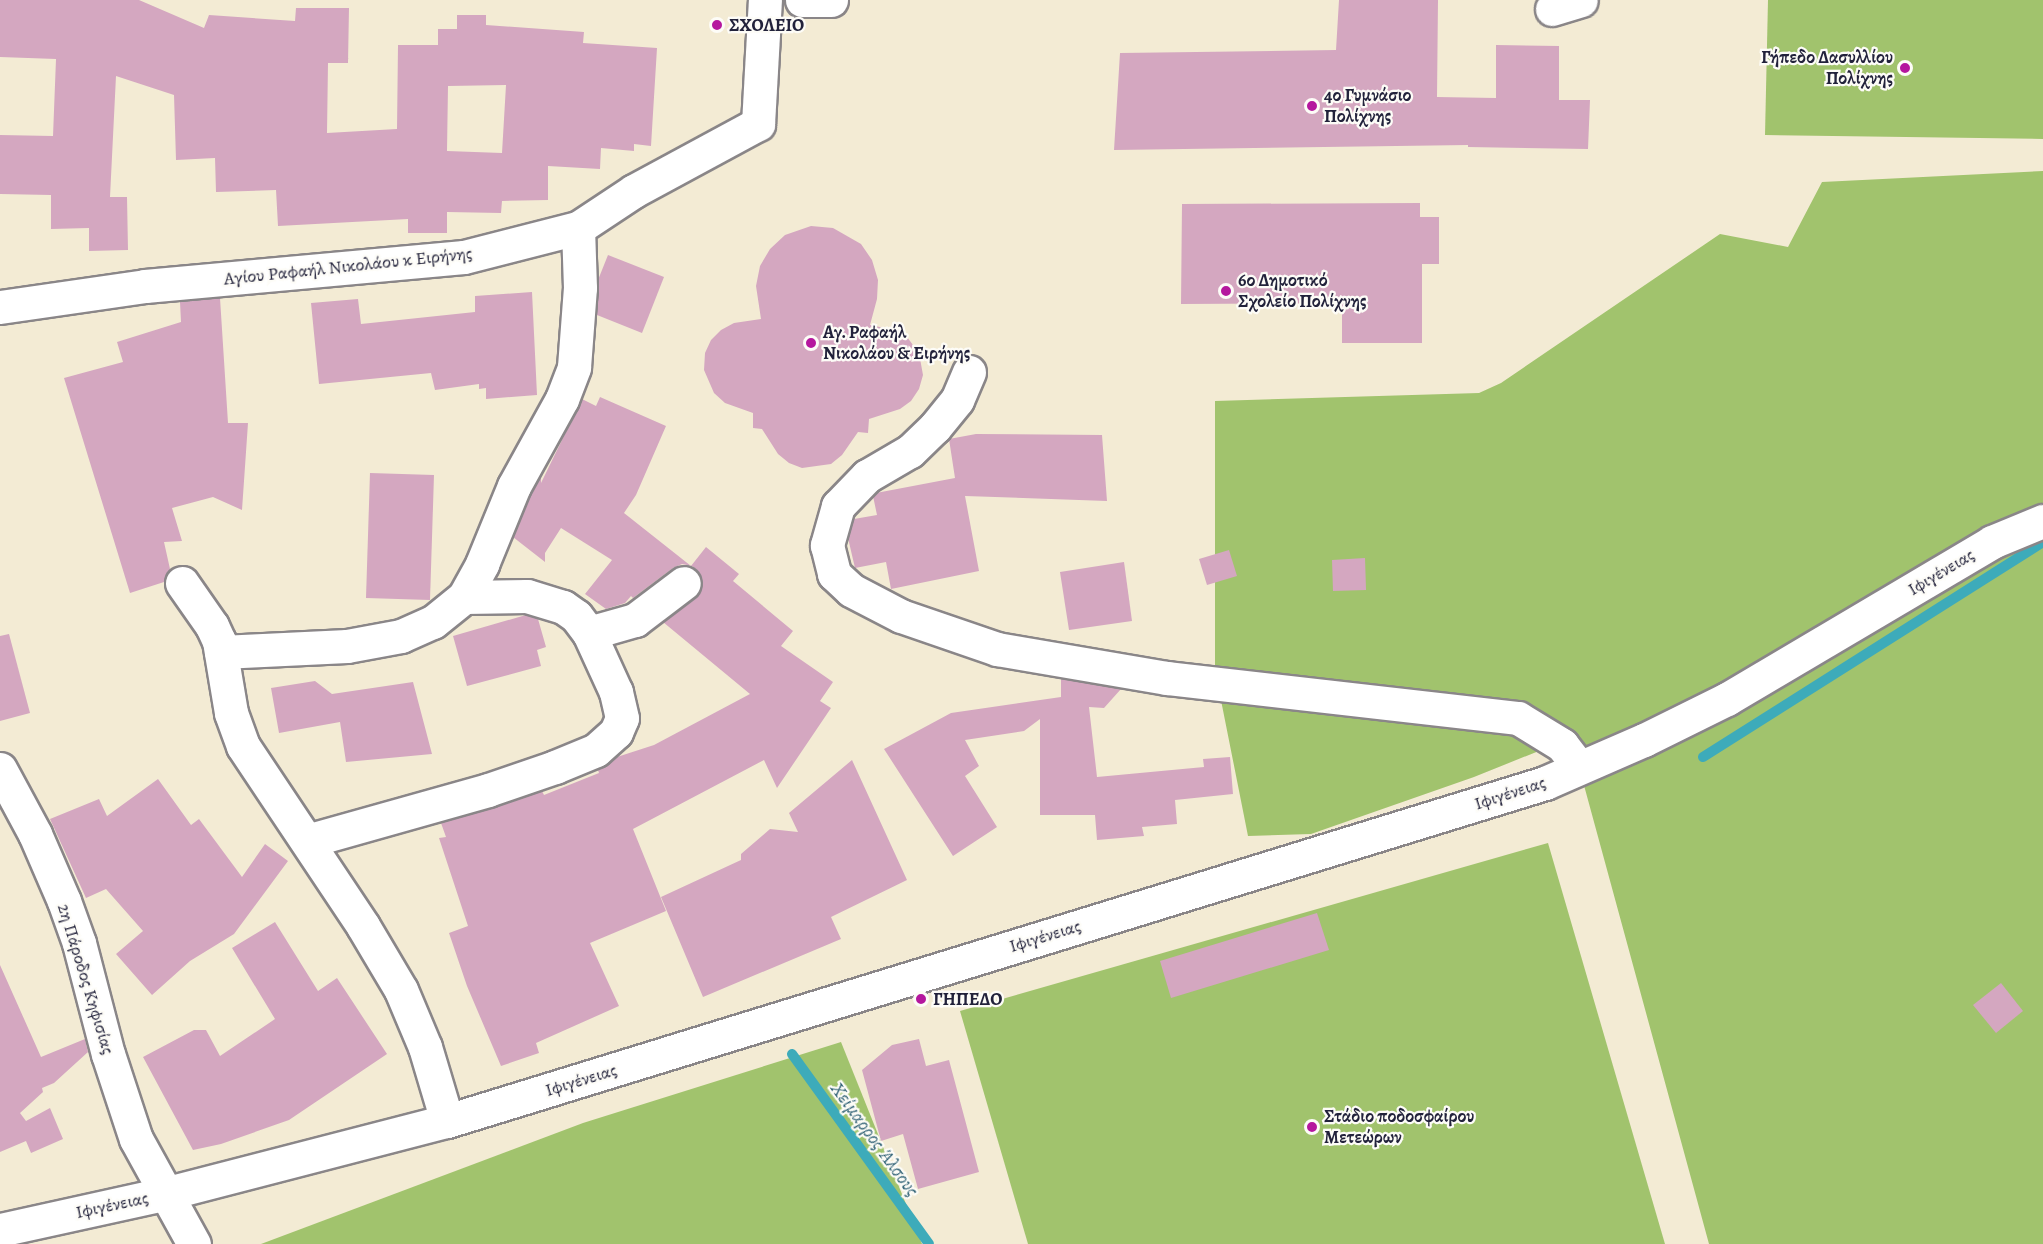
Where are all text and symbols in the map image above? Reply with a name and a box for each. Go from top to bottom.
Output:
place label: ΣΧΟΛΕΙΟ [729,14,804,36]
marker: ΣΧΟΛΕΙΟ [710,18,724,32]
place label: Γήπεδο Δασυλλίου Πολίχνης [1761,47,1893,90]
marker: Γήπεδο Δασυλλίου Πολίχνης [1898,61,1912,75]
place label: 4ο Γυμνάσιο Πολίχνης [1324,85,1412,128]
marker: 4ο Γυμνάσιο Πολίχνης [1305,99,1319,113]
street label: Αγίου Ραφαήλ Νικολάου κ Ειρήνης [223,242,473,290]
place label: 6ο Δημοτικό Σχολείο Πολίχνης [1238,270,1366,312]
marker: 6ο Δημοτικό Σχολείο Πολίχνης [1219,284,1233,298]
place label: Αγ. Ραφαήλ Νικολάου & Ειρήνης [823,322,970,364]
marker: Αγ. Ραφαήλ Νικολάου & Ειρήνης [804,336,818,350]
street label: Ιφιγένειας [1904,544,1978,600]
street label: Ιφιγένειας [1472,771,1548,815]
street label: 2η Πάροδος Κηφισίας [53,901,119,1057]
street label: Ιφιγένειας [1007,915,1083,957]
place label: ΓΗΠΕΔΟ [933,988,1002,1010]
marker: ΓΗΠΕΔΟ [914,992,928,1006]
street label: Ιφιγένειας [543,1059,619,1101]
water label: Χείμαρρος Άλσους [826,1077,924,1201]
place label: Στάδιο ποδοσφαίρου Μετεώρων [1324,1106,1474,1148]
marker: Στάδιο ποδοσφαίρου Μετεώρων [1305,1120,1319,1134]
street label: Ιφιγένειας [74,1187,150,1223]

